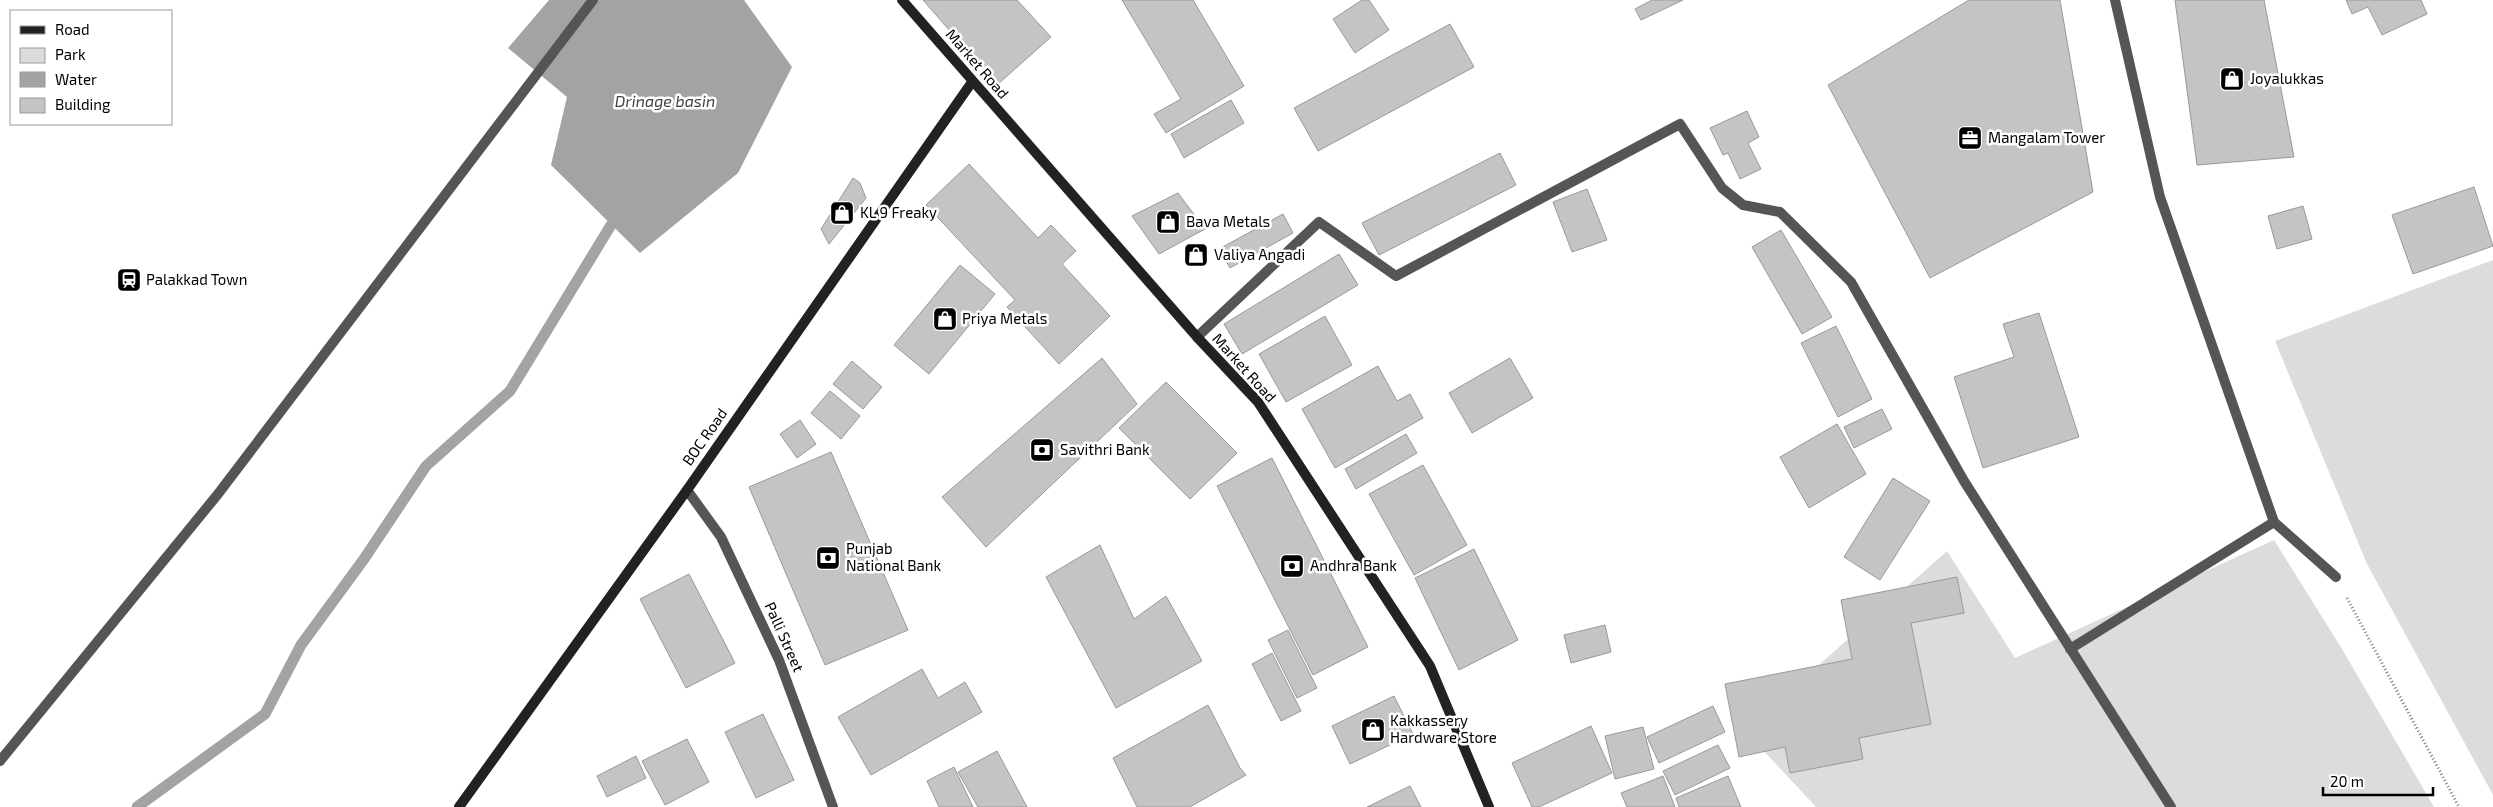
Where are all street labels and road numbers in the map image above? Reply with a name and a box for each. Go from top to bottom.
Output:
street label: Market Road [943,25,1013,102]
street label: Market Road [1209,329,1280,405]
street label: BOC Road [678,404,730,469]
street label: Palli Street [762,599,808,675]

